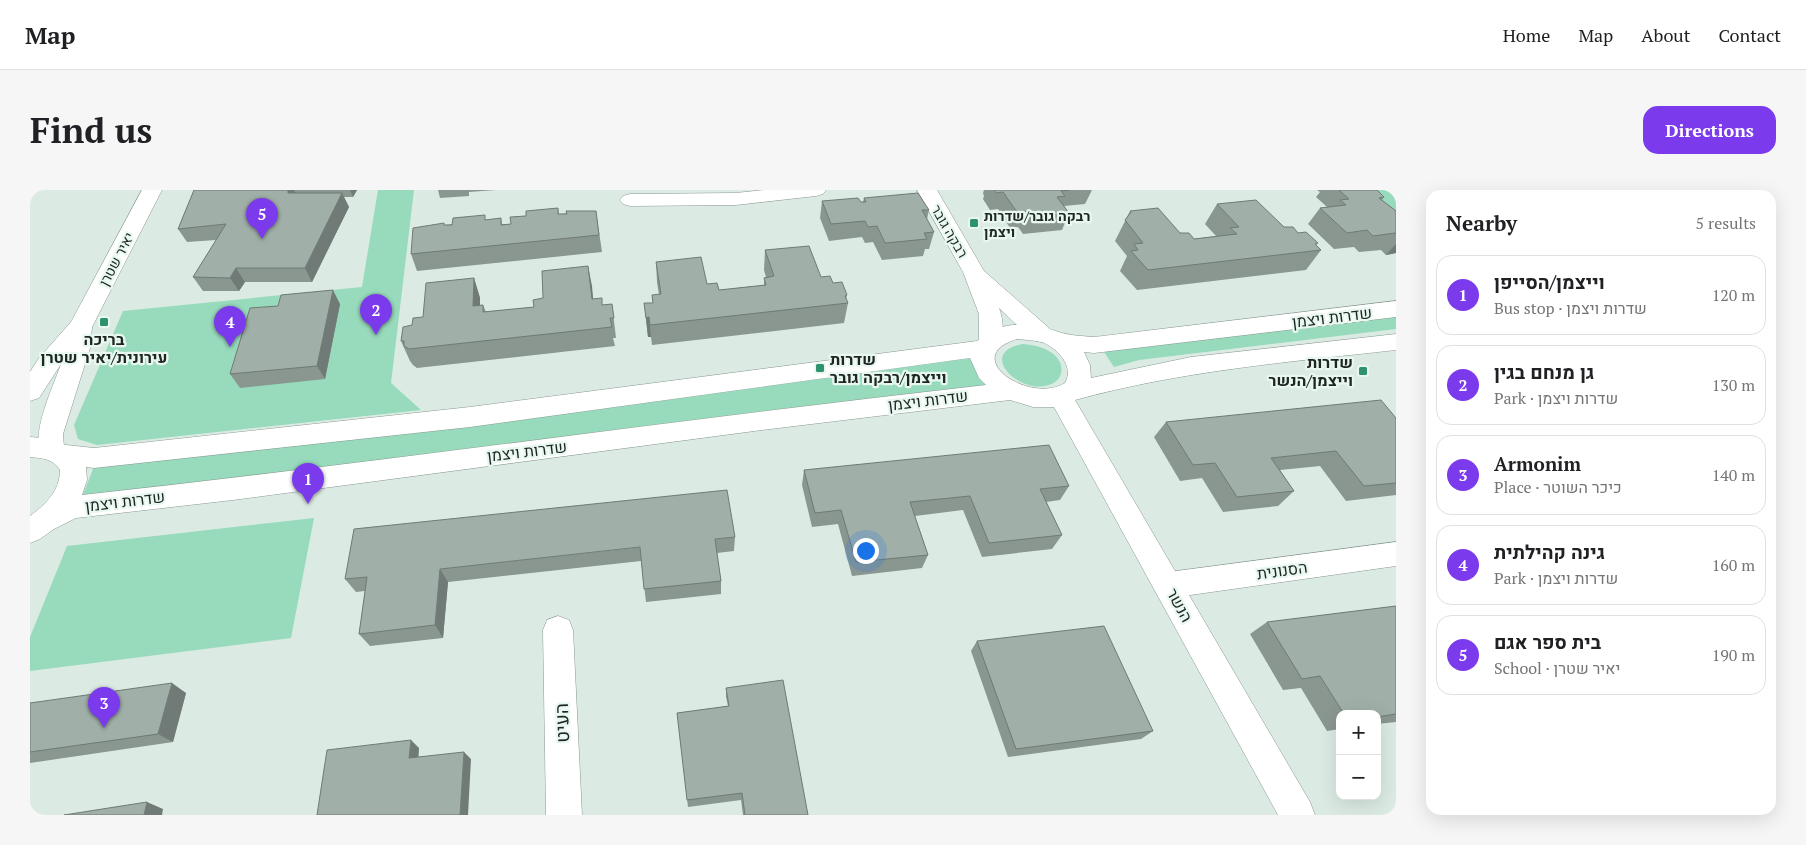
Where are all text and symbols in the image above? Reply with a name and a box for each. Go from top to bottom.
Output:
text: Map [25,19,75,51]
text: Home [1503,23,1550,47]
text: Map [1578,23,1613,47]
text: About [1641,23,1690,47]
text: Contact [1718,23,1781,47]
button: Directions [1643,106,1776,154]
text: Find us [30,107,152,153]
pin: 5 [246,198,278,239]
street label: רבקה גובר [927,201,973,261]
place label: רבקה גובר/שדרות ויצמן [984,206,1090,241]
text: Nearby [1446,209,1517,237]
text: 5 results [1696,212,1756,234]
marker: רבקה גובר/שדרות ויצמן [968,217,980,229]
street label: יאיר שטרן [94,229,138,289]
text: וייצמן/הסייפן [1494,269,1605,294]
text: 1 [1458,284,1468,306]
text: 120 m [1712,284,1755,306]
pin: 2 [360,294,392,335]
text: Bus stop · שדרות ויצמן [1494,297,1647,319]
street label: שדרות ויצמן [1291,301,1373,333]
pin: 4 [214,306,246,347]
marker: בריכה עירונית/יאיר שטרן [98,316,110,328]
place label: בריכה עירונית/יאיר שטרן [41,328,167,368]
place label: שדרות וייצמן/רבקה גובר [830,348,946,388]
place label: שדרות וייצמן/הנשר [1269,351,1353,391]
text: גן מנחם בגין [1494,359,1594,384]
marker: שדרות וייצמן/רבקה גובר [814,362,826,374]
marker: שדרות וייצמן/הנשר [1357,365,1369,377]
text: 2 [1458,374,1468,396]
text: 130 m [1712,374,1755,396]
street label: שדרות ויצמן [887,384,969,416]
text: Park · שדרות ויצמן [1494,387,1618,409]
street label: שדרות ויצמן [486,435,568,467]
text: Armonim [1494,451,1581,476]
pin: 1 [292,463,324,504]
text: 3 [1458,464,1468,486]
text: 140 m [1712,464,1755,486]
text: Place · כיכר השוטר [1494,476,1622,498]
street label: שדרות ויצמן [84,485,166,517]
your location [853,538,879,564]
text: גינה קהילתית [1494,539,1605,564]
text: 4 [1458,554,1468,576]
text: 160 m [1712,554,1755,576]
street label: הסנונית [1255,556,1309,584]
text: Park · שדרות ויצמן [1494,567,1618,589]
street label: הנשר [1162,584,1198,626]
text: בית ספר אגם [1494,629,1601,654]
text: 5 [1458,644,1468,666]
text: 190 m [1712,644,1755,666]
text: School · יאיר שטרן [1494,657,1620,679]
pin: 3 [88,687,120,728]
street label: העיט [548,703,574,743]
map controls [1336,710,1381,800]
button: + [1336,710,1381,755]
button: − [1336,755,1381,800]

